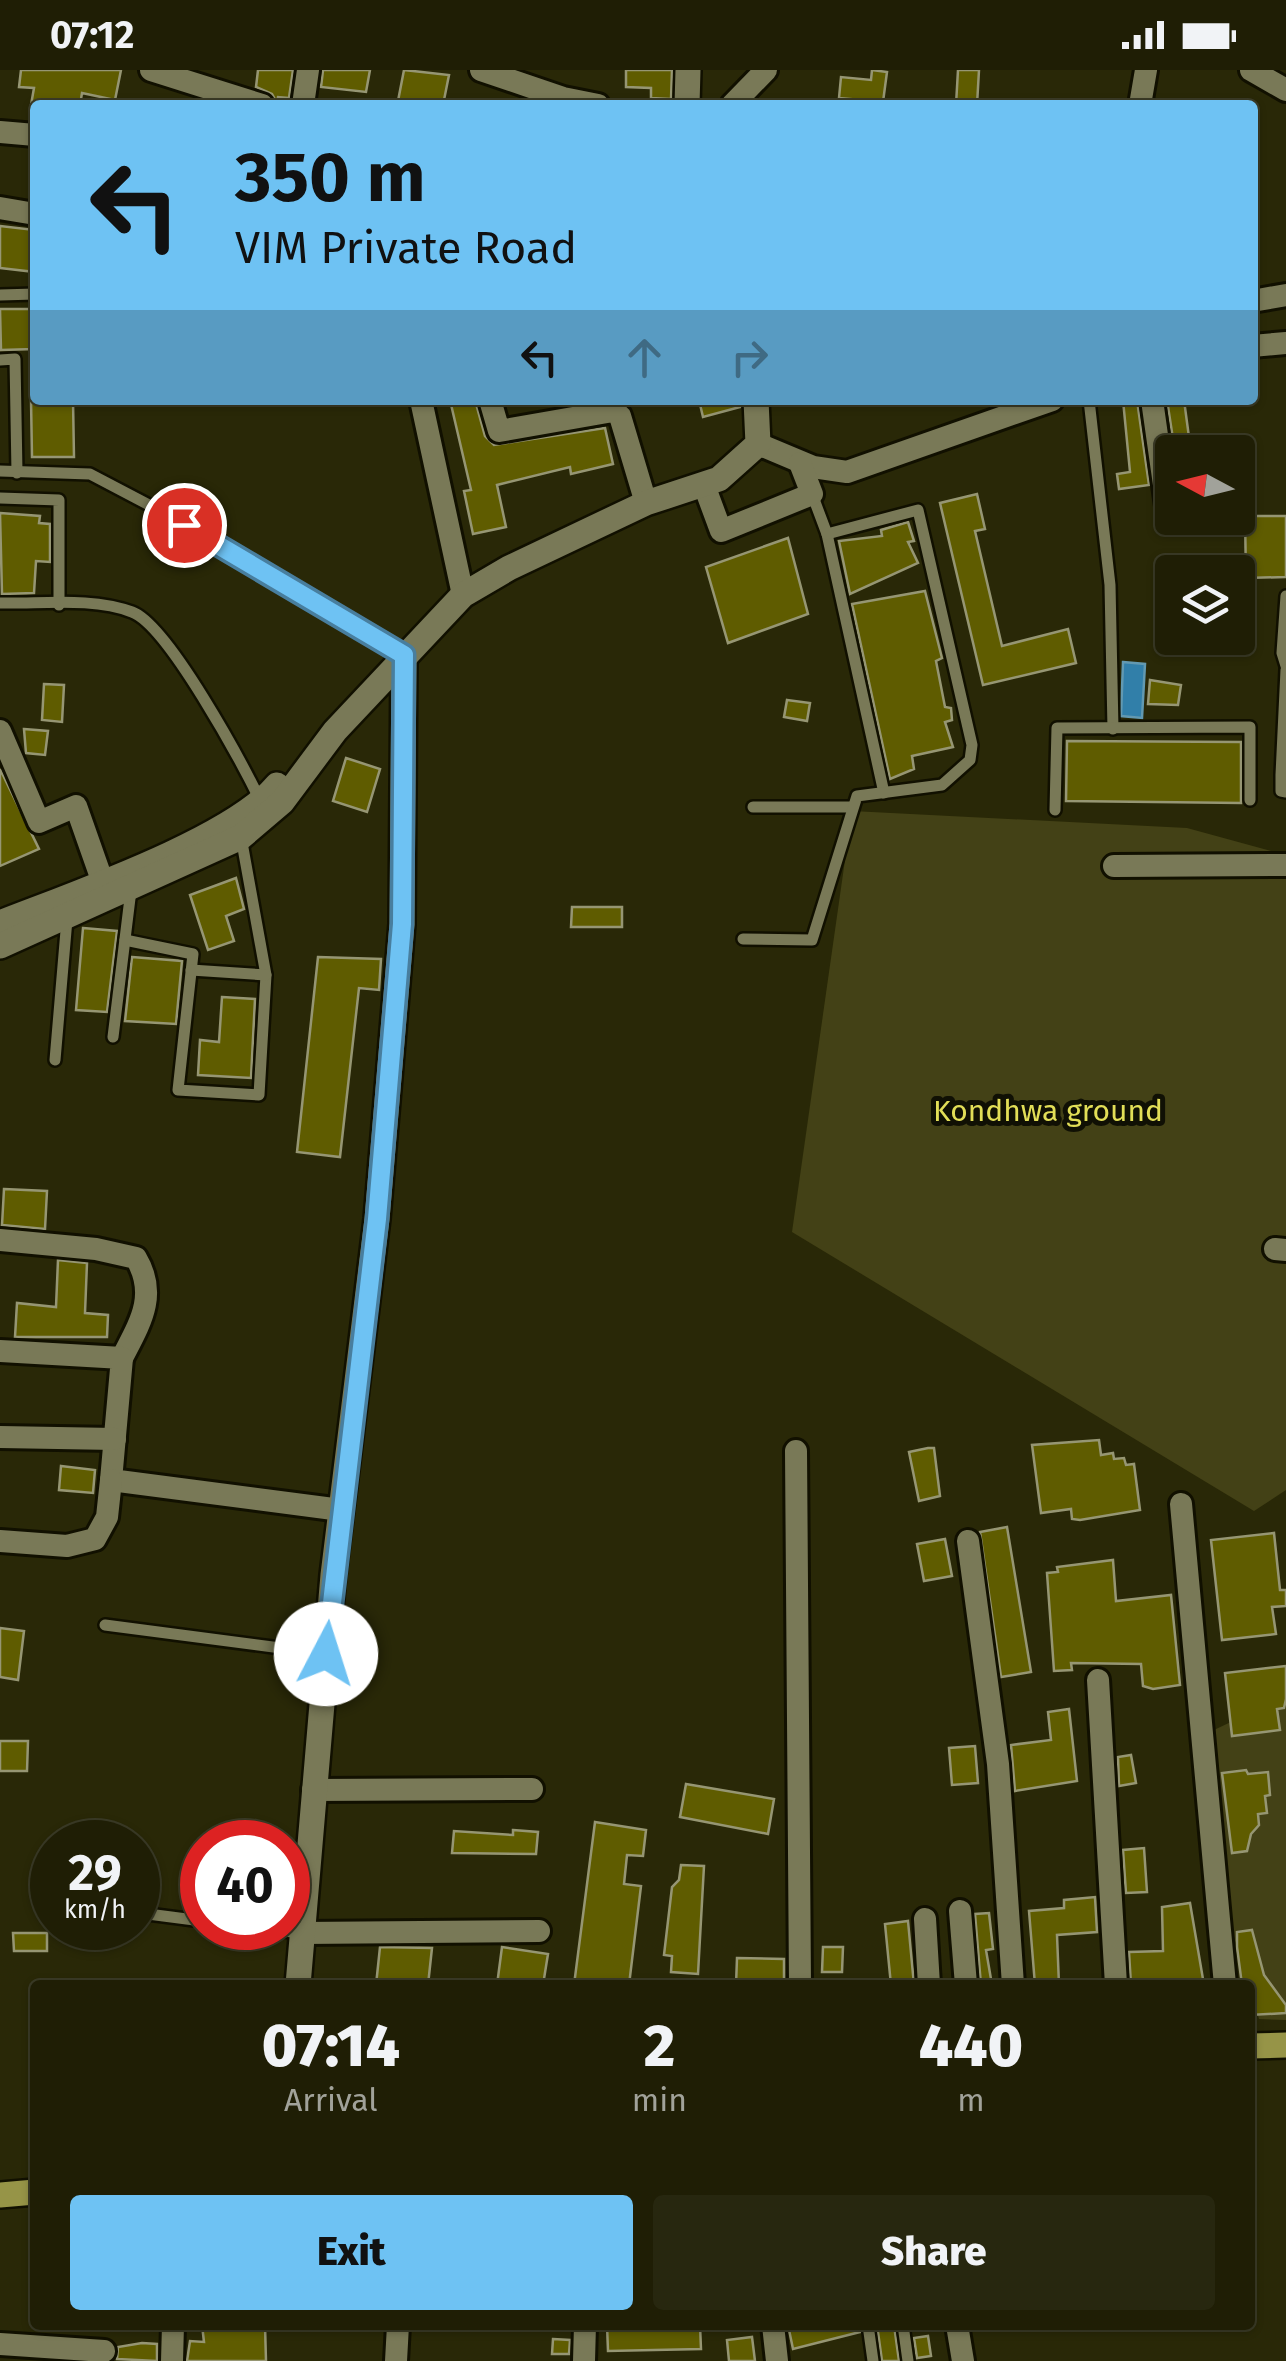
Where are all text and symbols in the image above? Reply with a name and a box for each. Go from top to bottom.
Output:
text: 07:12 [50,12,134,58]
text: 350 m [235,136,426,220]
icon: left [70,140,200,270]
text: VIM Private Road [235,221,577,275]
icon: left [512,330,567,385]
icon: ahead [617,330,672,385]
icon: right [722,330,777,385]
north arrow [1155,435,1255,535]
map controls [1155,435,1255,655]
pin [142,483,227,568]
icon: arrive [157,498,212,553]
button: layers [1155,555,1255,655]
park label: Kondhwa ground [933,1093,1163,1129]
position arrow [274,1602,378,1706]
speed limit sign: 40 [180,1820,310,1950]
text: 29 [68,1843,122,1903]
text: km/h [64,1895,126,1925]
text: 07:14 [262,2010,400,2082]
text: 2 [644,2010,675,2082]
text: 440 [919,2010,1023,2082]
text: Arrival [284,2081,378,2119]
text: min [632,2081,687,2119]
text: m [957,2081,985,2119]
button: Exit [70,2195,633,2310]
button: Share [653,2195,1215,2310]

